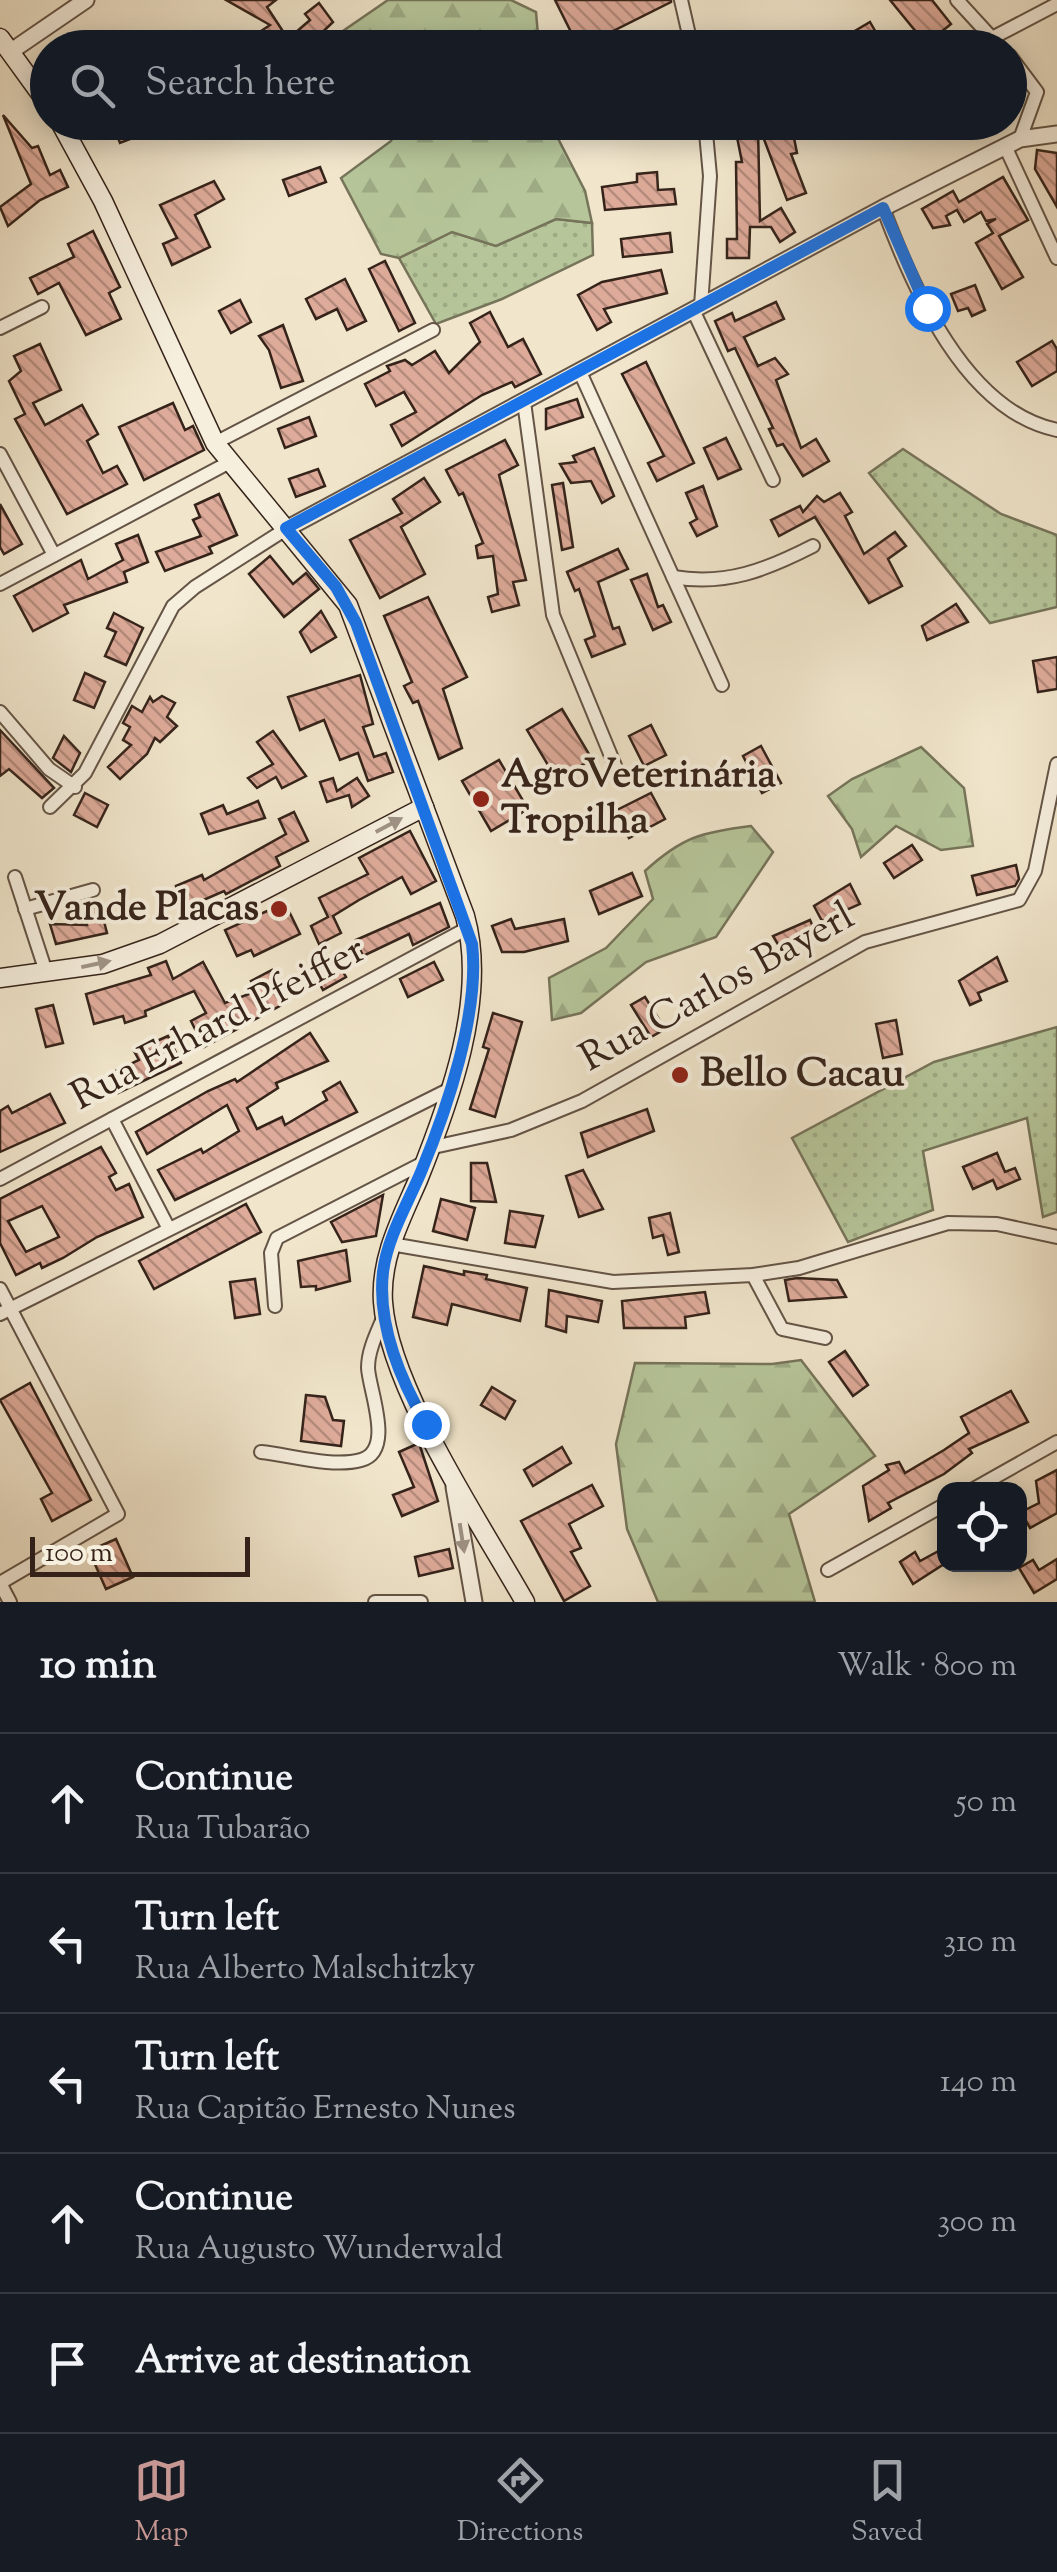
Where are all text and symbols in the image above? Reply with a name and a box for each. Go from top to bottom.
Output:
search box [30,30,1027,140]
icon: search [65,58,120,113]
text: Search here [145,58,336,112]
route start [905,286,951,332]
place label: AgroVeterinária Tropilha [501,748,777,851]
marker: AgroVeterinária Tropilha [470,788,492,810]
one-way arrow [375,817,404,834]
place label: Vande Placas [34,881,259,938]
street label: Rua Carlos Bayerl [571,890,865,1088]
marker: Vande Placas [268,898,290,920]
street label: Rua Erhard Pfeiffer [62,923,376,1127]
one-way arrow [81,956,112,972]
place label: Bello Cacau [700,1047,905,1104]
marker: Bello Cacau [669,1064,691,1086]
route end [404,1402,450,1448]
map controls [937,1482,1027,1572]
button: locate [937,1482,1027,1572]
one-way arrow [455,1522,470,1554]
scale bar [30,1532,250,1576]
text: 100 m [45,1534,113,1574]
text: 10 min [40,1637,157,1697]
text: Walk · 800 m [837,1644,1017,1690]
text: Continue [135,1753,293,1807]
icon: ahead [40,1776,95,1831]
text: 50 m [956,1780,1017,1826]
text: Rua Tubarão [135,1807,310,1853]
text: Turn left [135,1893,279,1947]
icon: left [40,1916,95,1971]
text: 310 m [943,1920,1017,1966]
text: Rua Alberto Malschitzky [135,1947,475,1993]
text: Turn left [135,2033,279,2087]
icon: left [40,2056,95,2111]
text: 140 m [940,2060,1017,2106]
text: Rua Capitão Ernesto Nunes [135,2087,516,2133]
text: Continue [135,2173,293,2227]
icon: ahead [40,2196,95,2251]
text: 300 m [937,2200,1017,2246]
text: Rua Augusto Wunderwald [135,2227,503,2273]
icon: arrive [40,2336,95,2391]
text: Arrive at destination [135,2336,471,2390]
tab: Map [134,2453,189,2553]
tab: Directions [457,2453,583,2553]
tab: Saved [851,2453,923,2553]

